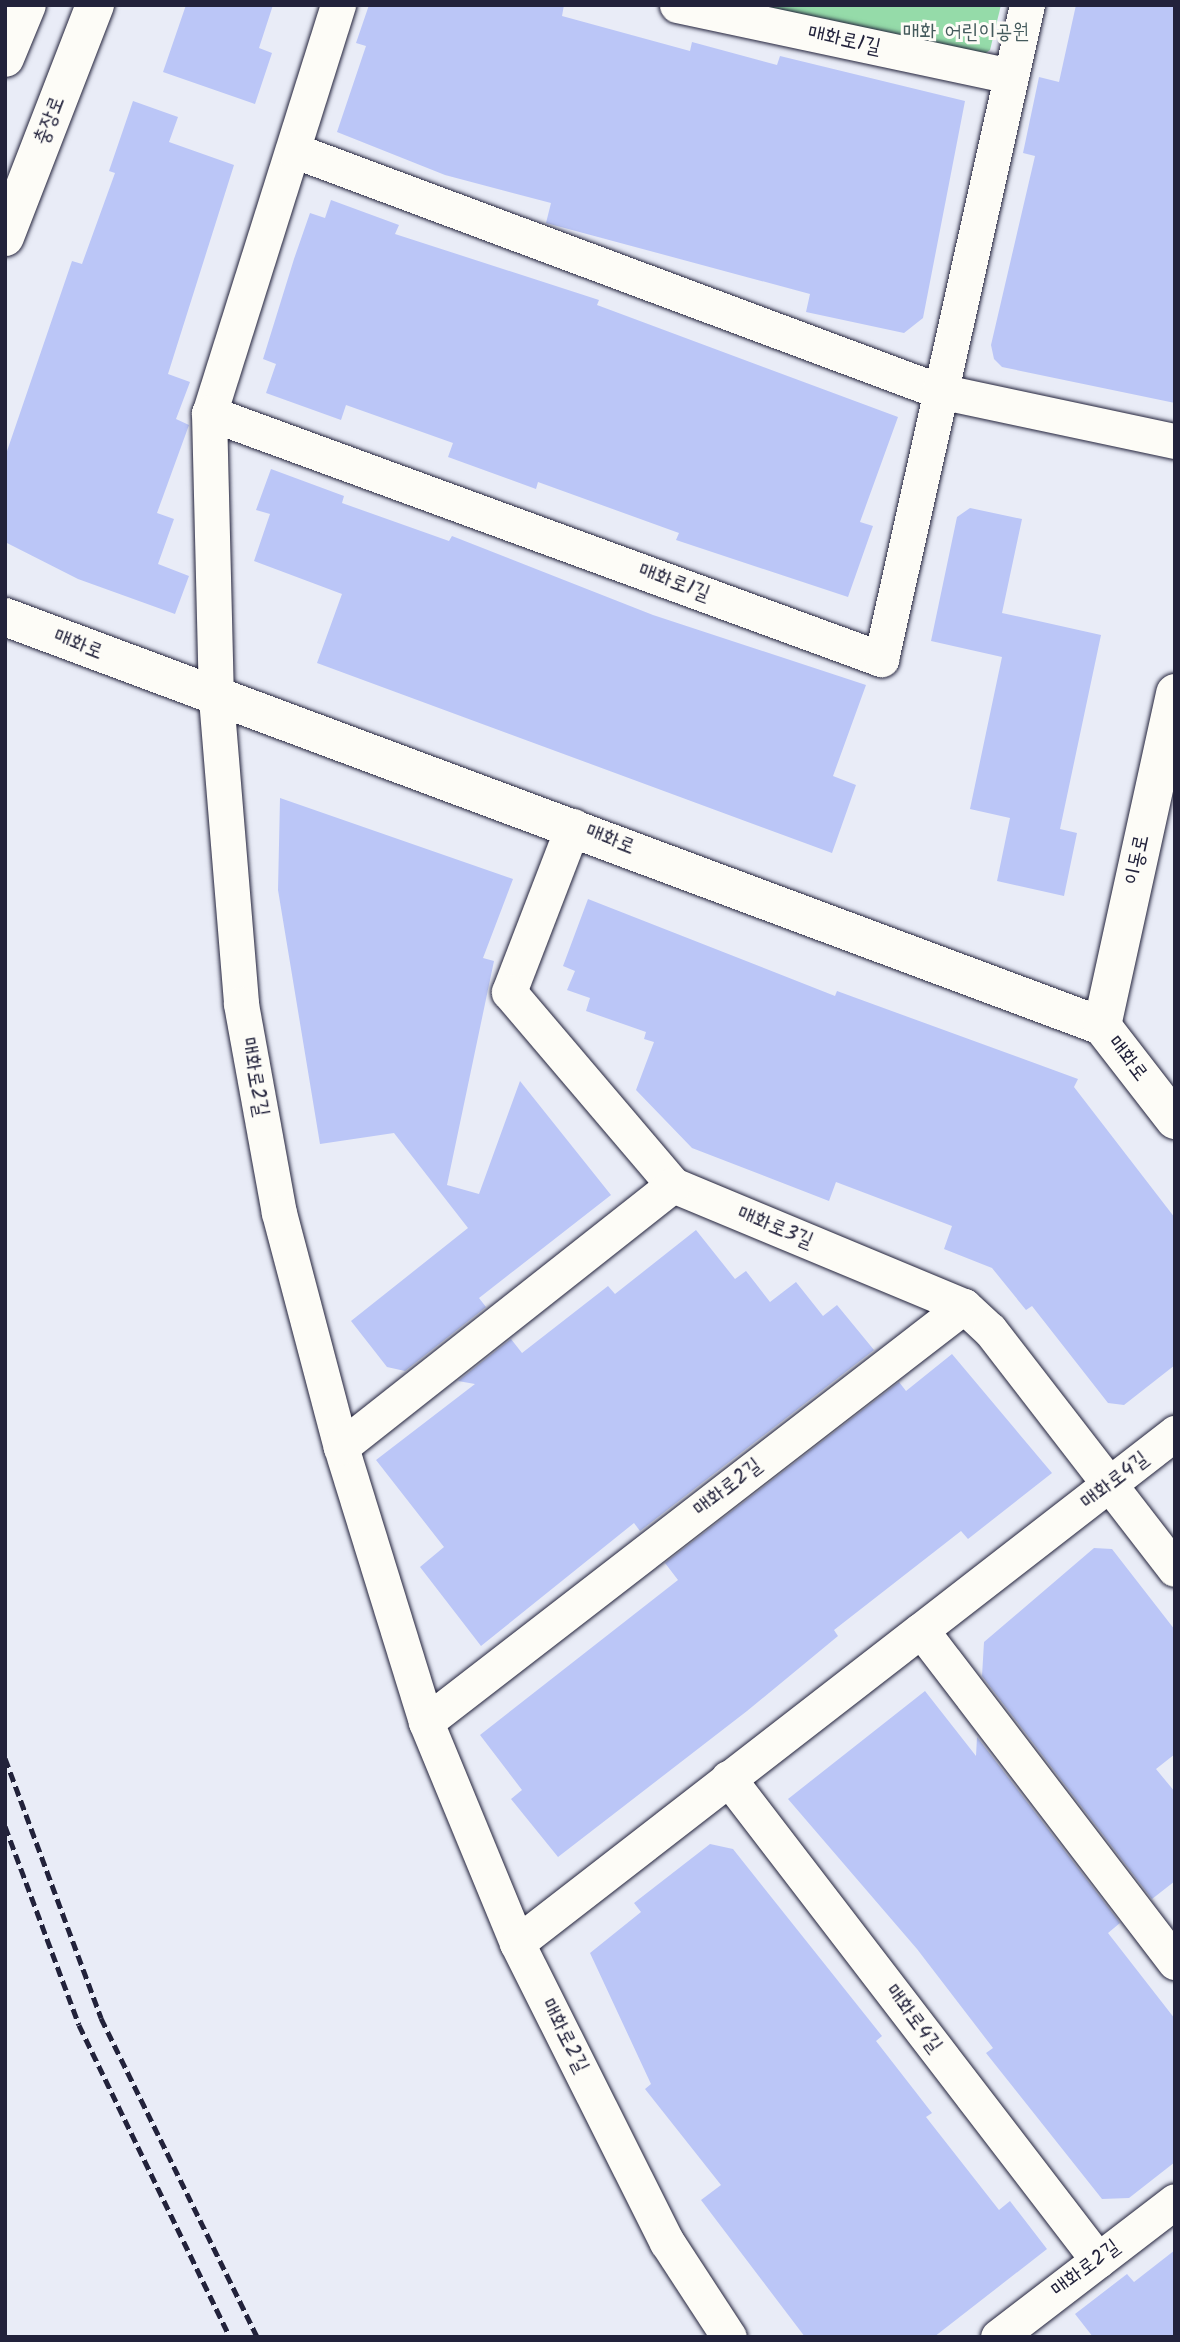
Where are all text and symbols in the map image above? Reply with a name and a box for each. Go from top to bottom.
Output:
park label: 매화 어린이공원 [903,20,1029,46]
street label: 매화로1길 [805,21,883,61]
street label: 충장로 [29,93,71,149]
street label: 매화로1길 [635,558,713,608]
street label: 매화로 [50,624,106,666]
street label: 매화로 [582,819,638,861]
street label: 이동로 [1120,833,1156,887]
street label: 매화로 [1101,1031,1153,1087]
street label: 매화로2길 [235,1036,273,1118]
street label: 매화로3길 [733,1201,817,1255]
street label: 매화로4길 [1076,1447,1154,1515]
street label: 매화로2길 [689,1454,767,1522]
street label: 매화로4길 [879,1980,947,2058]
street label: 매화로2길 [535,1995,593,2077]
street label: 매화로2길 [1047,2235,1125,2303]

